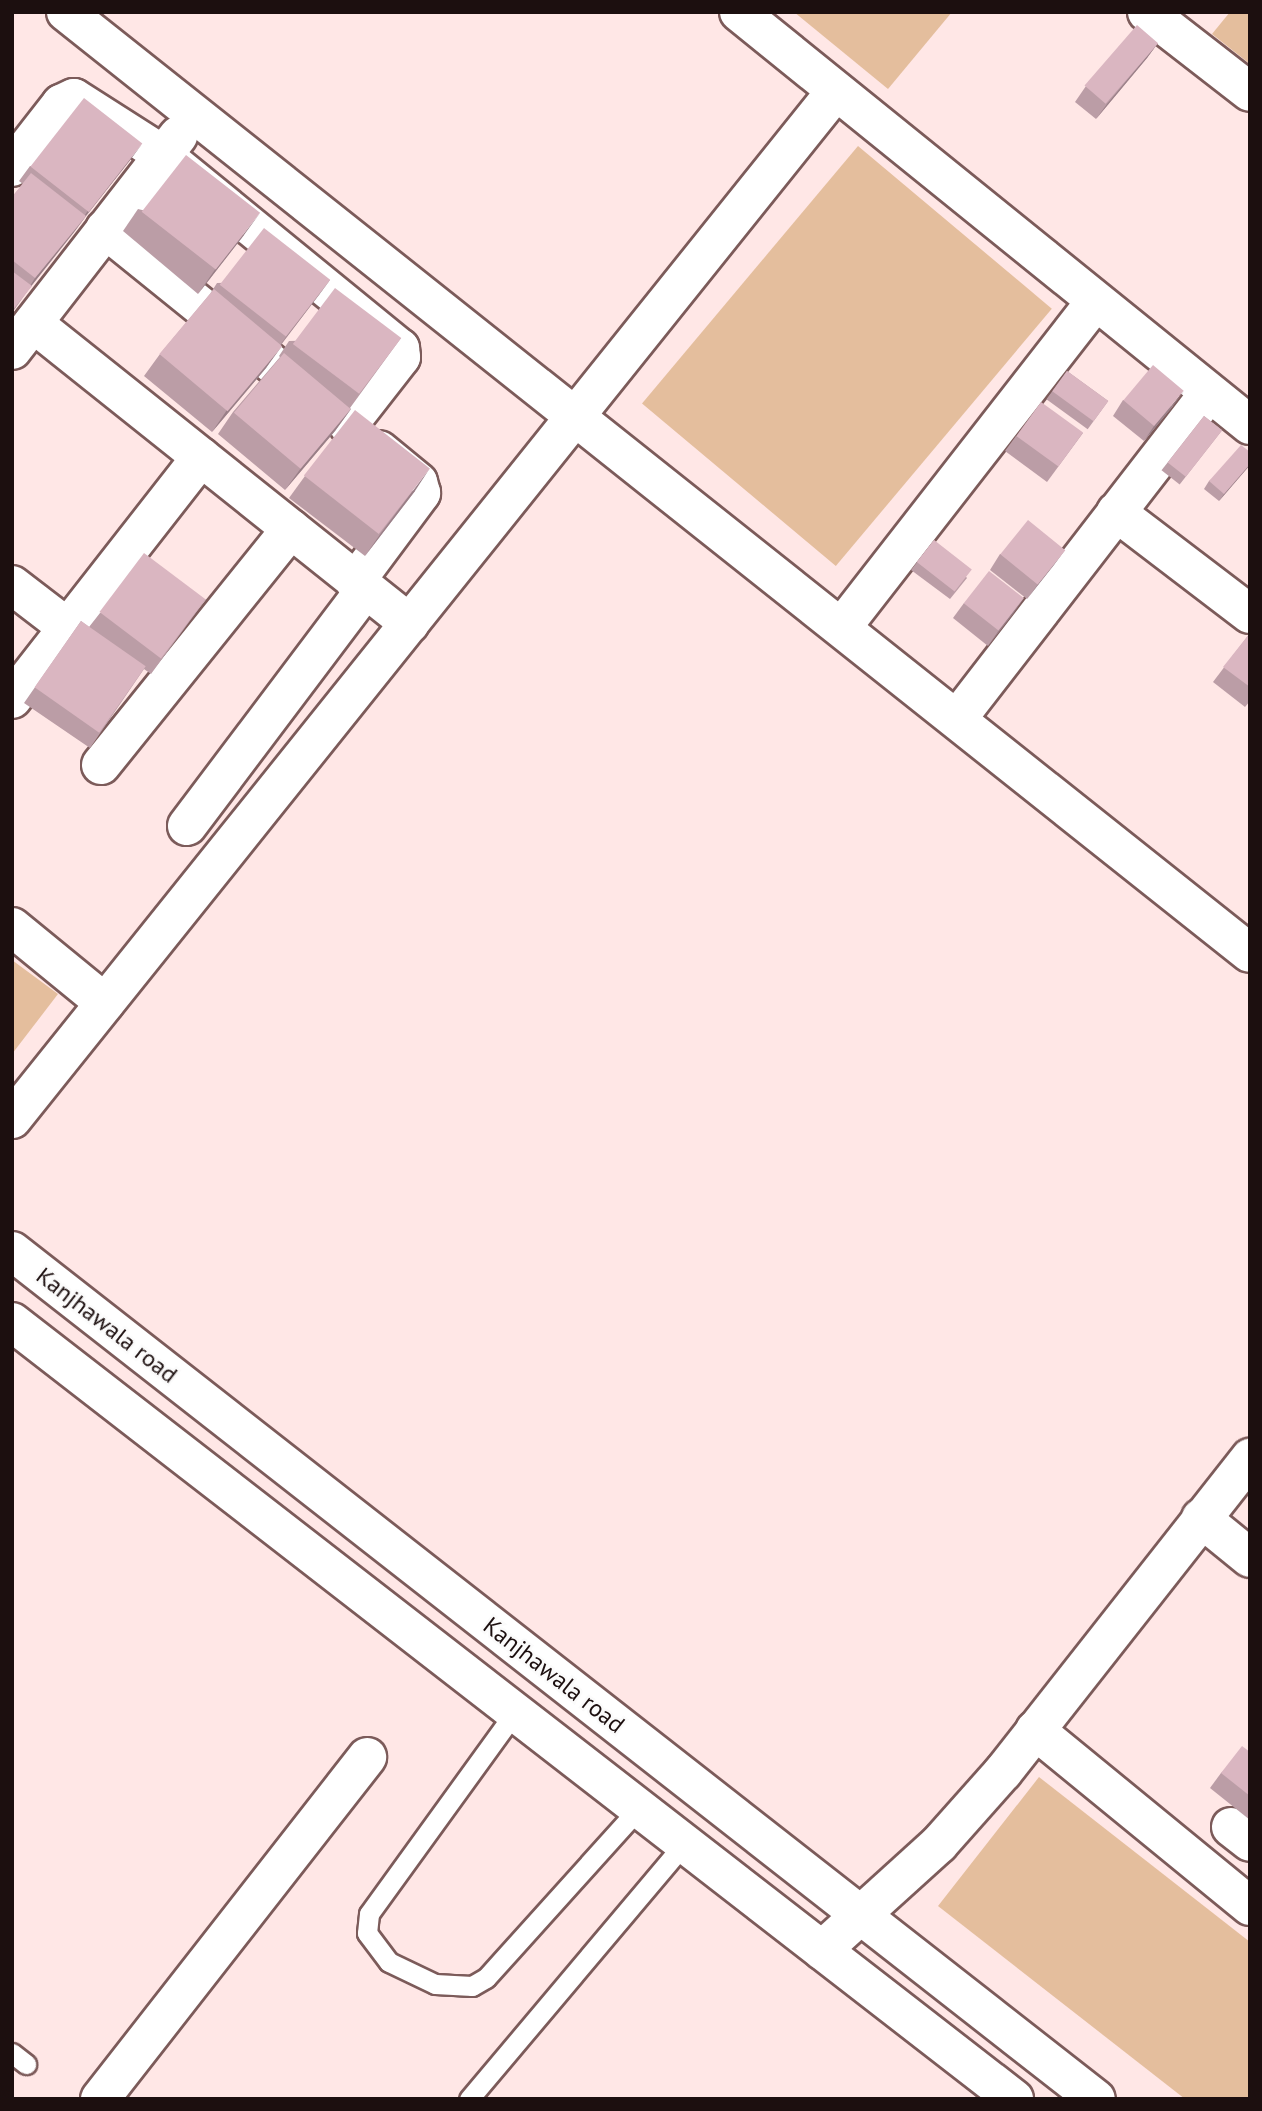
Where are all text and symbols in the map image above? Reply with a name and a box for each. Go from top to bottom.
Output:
street label: Kanjhawala road [31,1261,183,1389]
street label: Kanjhawala road [478,1611,630,1739]

